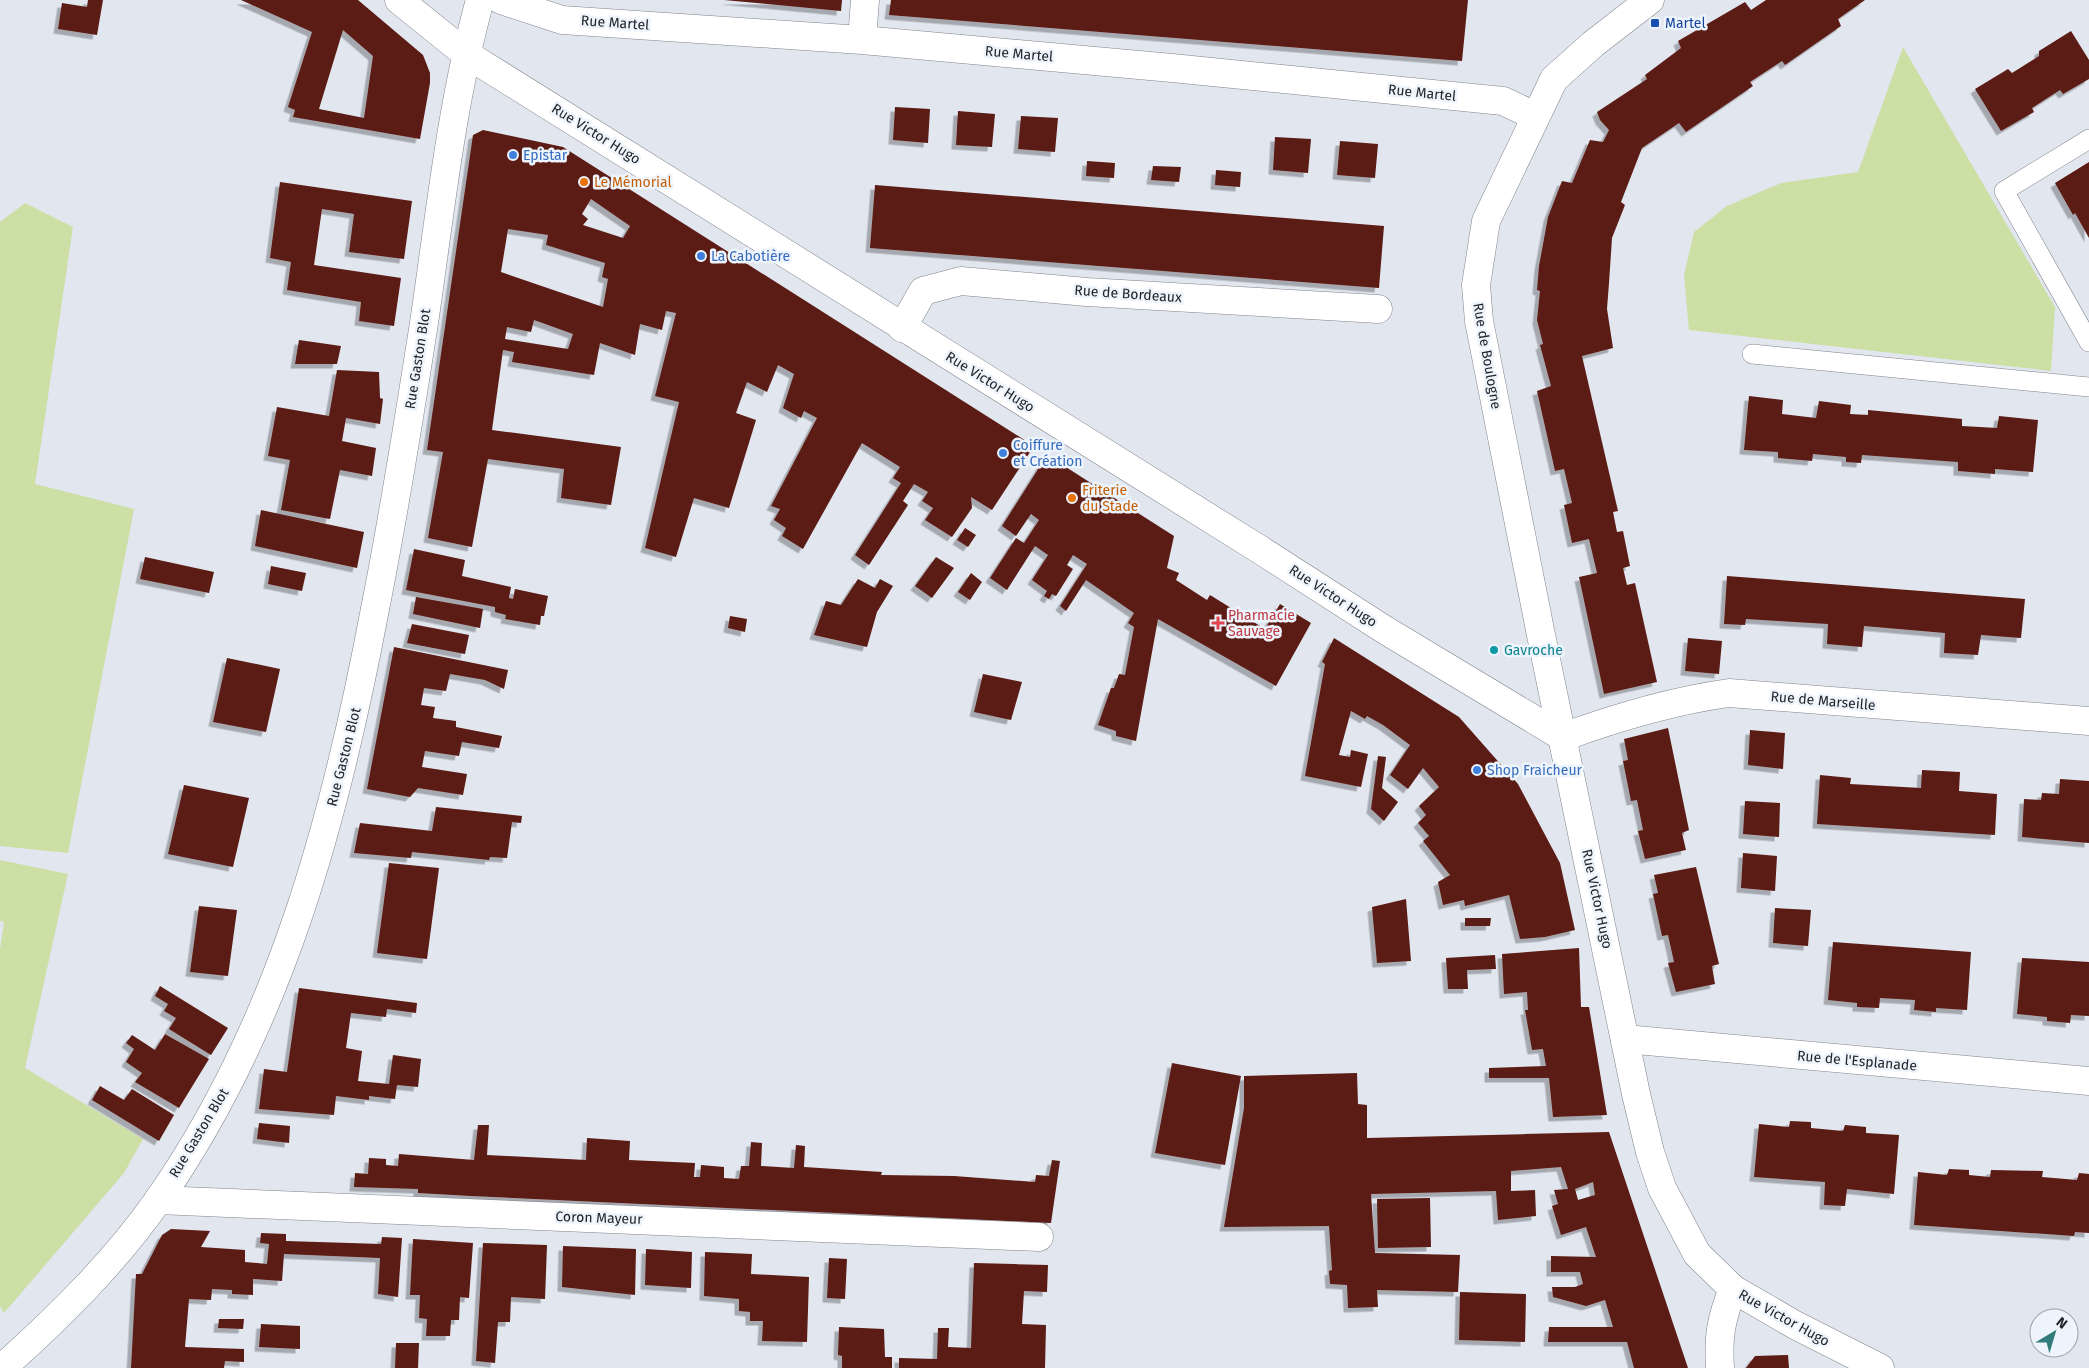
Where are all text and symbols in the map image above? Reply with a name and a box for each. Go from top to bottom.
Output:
street label: Rue Martel [580,12,650,34]
place label: Martel [1665,15,1706,32]
marker: Martel [1649,17,1661,29]
street label: Rue Martel [984,43,1054,65]
street label: Rue Martel [1387,81,1457,105]
street label: Rue Victor Hugo [548,100,644,168]
place label: Epistar [523,147,568,164]
marker: Epistar [507,149,519,161]
place label: Le Mémorial [594,174,672,191]
marker: Le Mémorial [578,176,590,188]
place label: La Cabotière [711,248,790,265]
marker: La Cabotière [695,250,707,262]
street label: Rue de Bordeaux [1074,282,1183,306]
street label: Rue de Boulogne [1469,301,1505,411]
street label: Rue Gaston Blot [402,307,434,410]
street label: Rue Victor Hugo [942,348,1038,416]
place label: Coiffure et Création [1013,437,1083,470]
marker: Coiffure et Création [997,447,1009,459]
place label: Friterie du Stade [1082,482,1138,515]
marker: Friterie du Stade [1066,492,1078,504]
street label: Rue Victor Hugo [1286,561,1380,631]
place label: Pharmacie Sauvage [1228,607,1295,640]
marker: Pharmacie Sauvage [1212,617,1224,629]
place label: Gavroche [1504,642,1563,659]
marker: Gavroche [1488,644,1500,656]
street label: Rue de Marseille [1770,688,1876,714]
street label: Rue Gaston Blot [323,705,365,808]
place label: Shop Fraicheur [1487,762,1583,779]
marker: Shop Fraicheur [1471,764,1483,776]
street label: Rue Victor Hugo [1578,848,1616,950]
street label: Rue de l'Esplanade [1796,1047,1918,1075]
street label: Rue Gaston Blot [166,1084,233,1181]
street label: Coron Mayeur [555,1208,643,1228]
street label: Rue Victor Hugo [1736,1286,1832,1350]
north arrow [2029,1308,2079,1358]
text: N [2053,1314,2071,1333]

